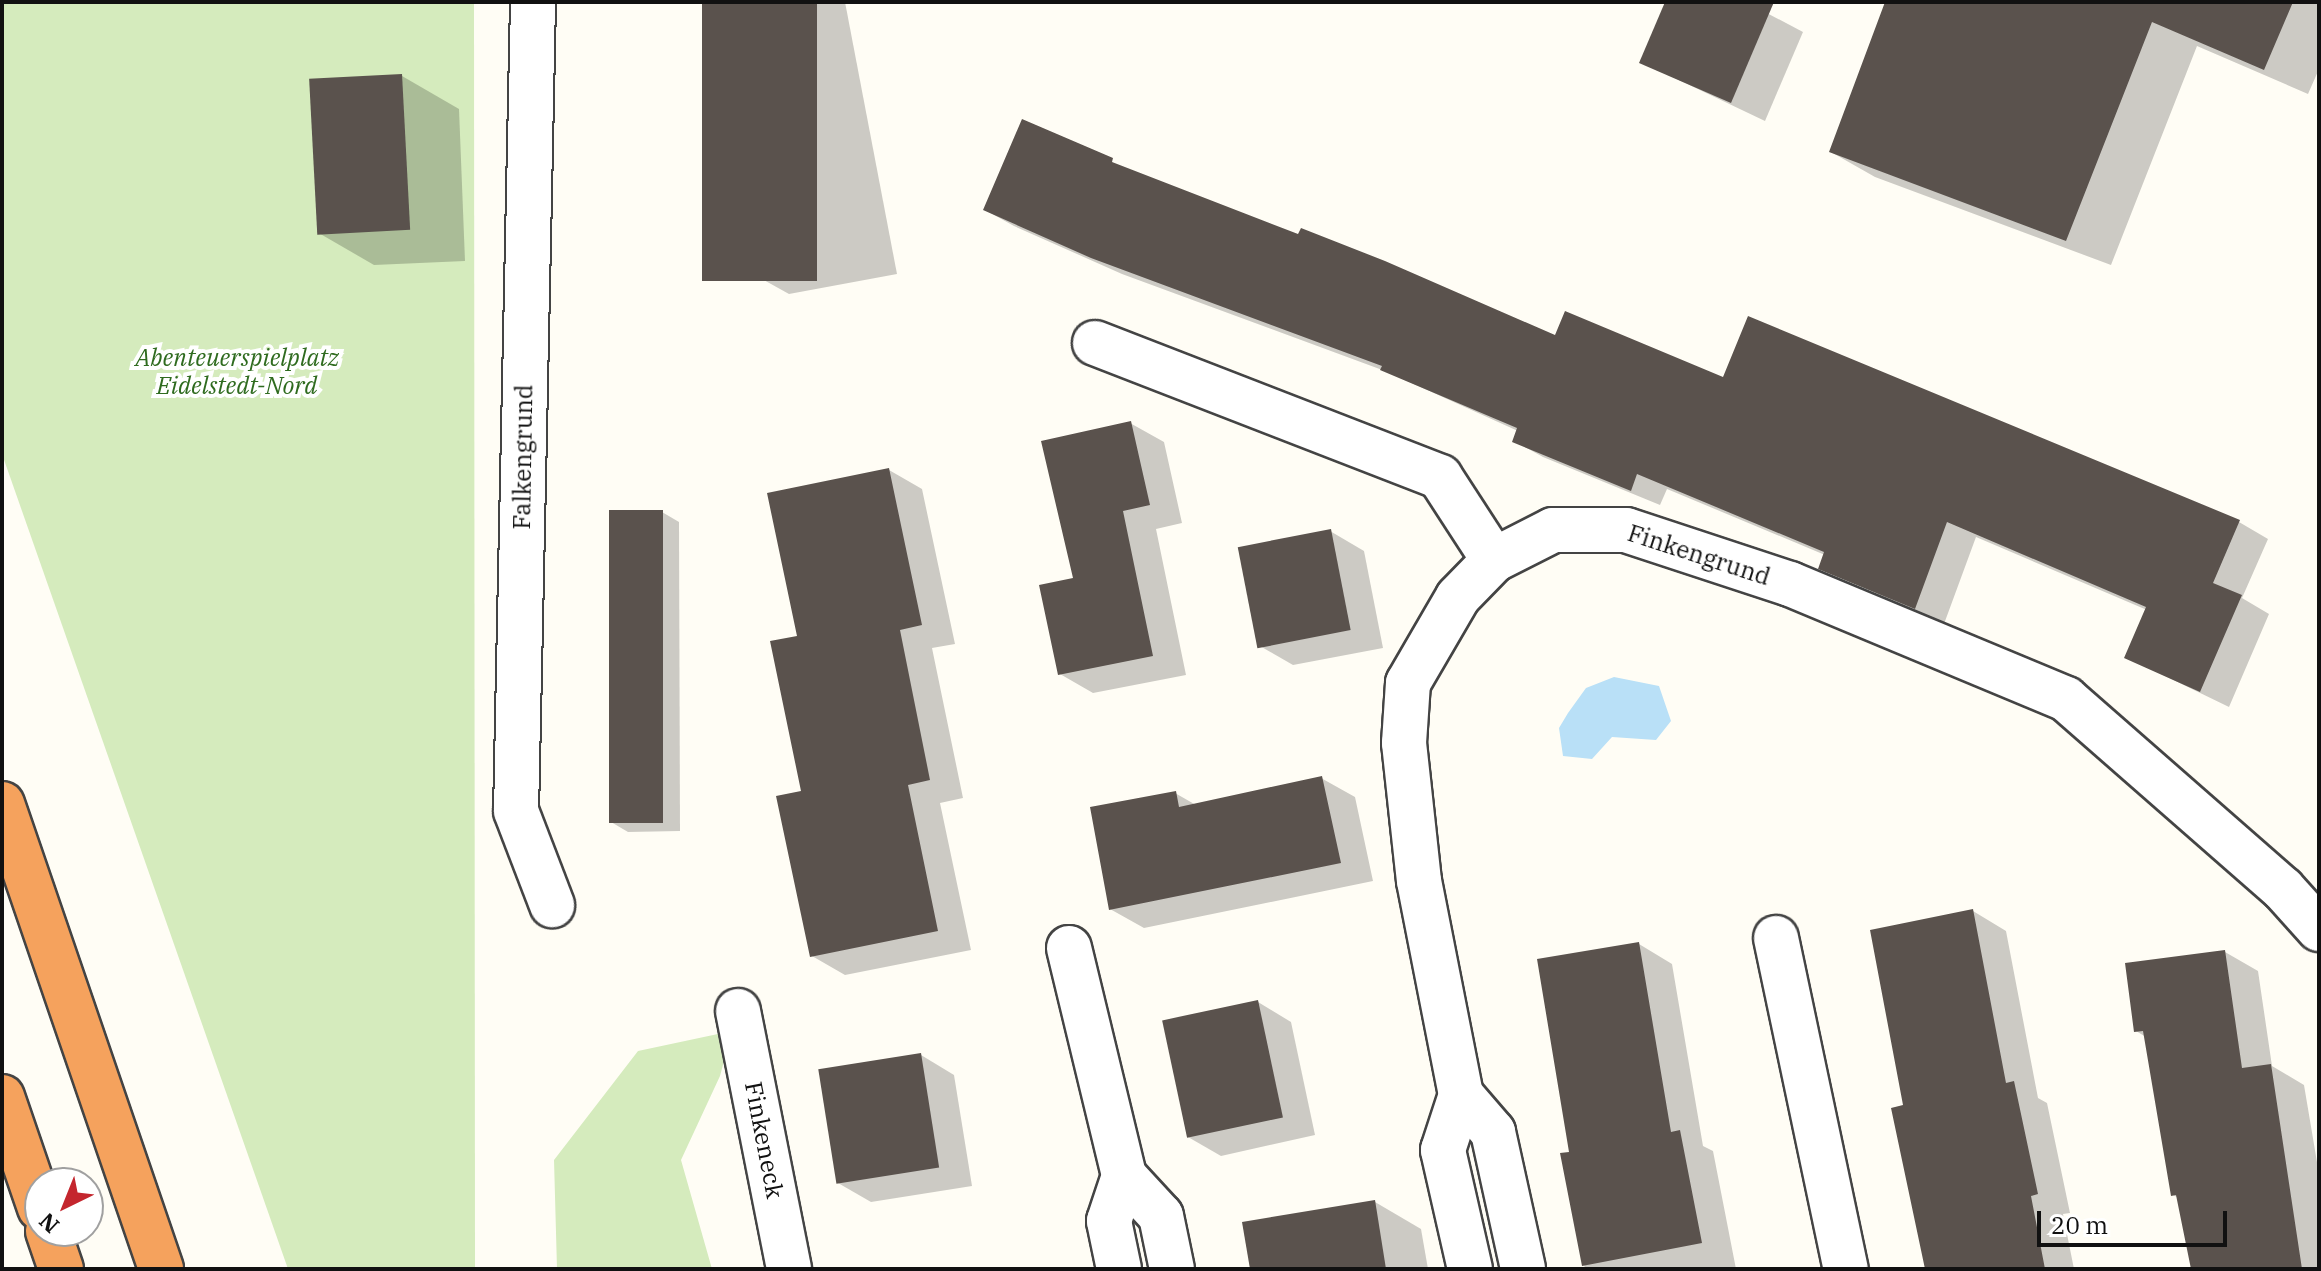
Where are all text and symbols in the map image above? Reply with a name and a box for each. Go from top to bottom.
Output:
park label: Abenteuerspielplatz Eidelstedt-Nord [135,344,339,400]
street label: Falkengrund [507,384,539,530]
street label: Finkengrund [1624,518,1774,592]
street label: Finkeneck [739,1079,789,1201]
north arrow [24,1167,104,1247]
scale bar [2041,1195,2231,1245]
text: N [32,1207,65,1240]
text: 20 m [2051,1209,2108,1241]

